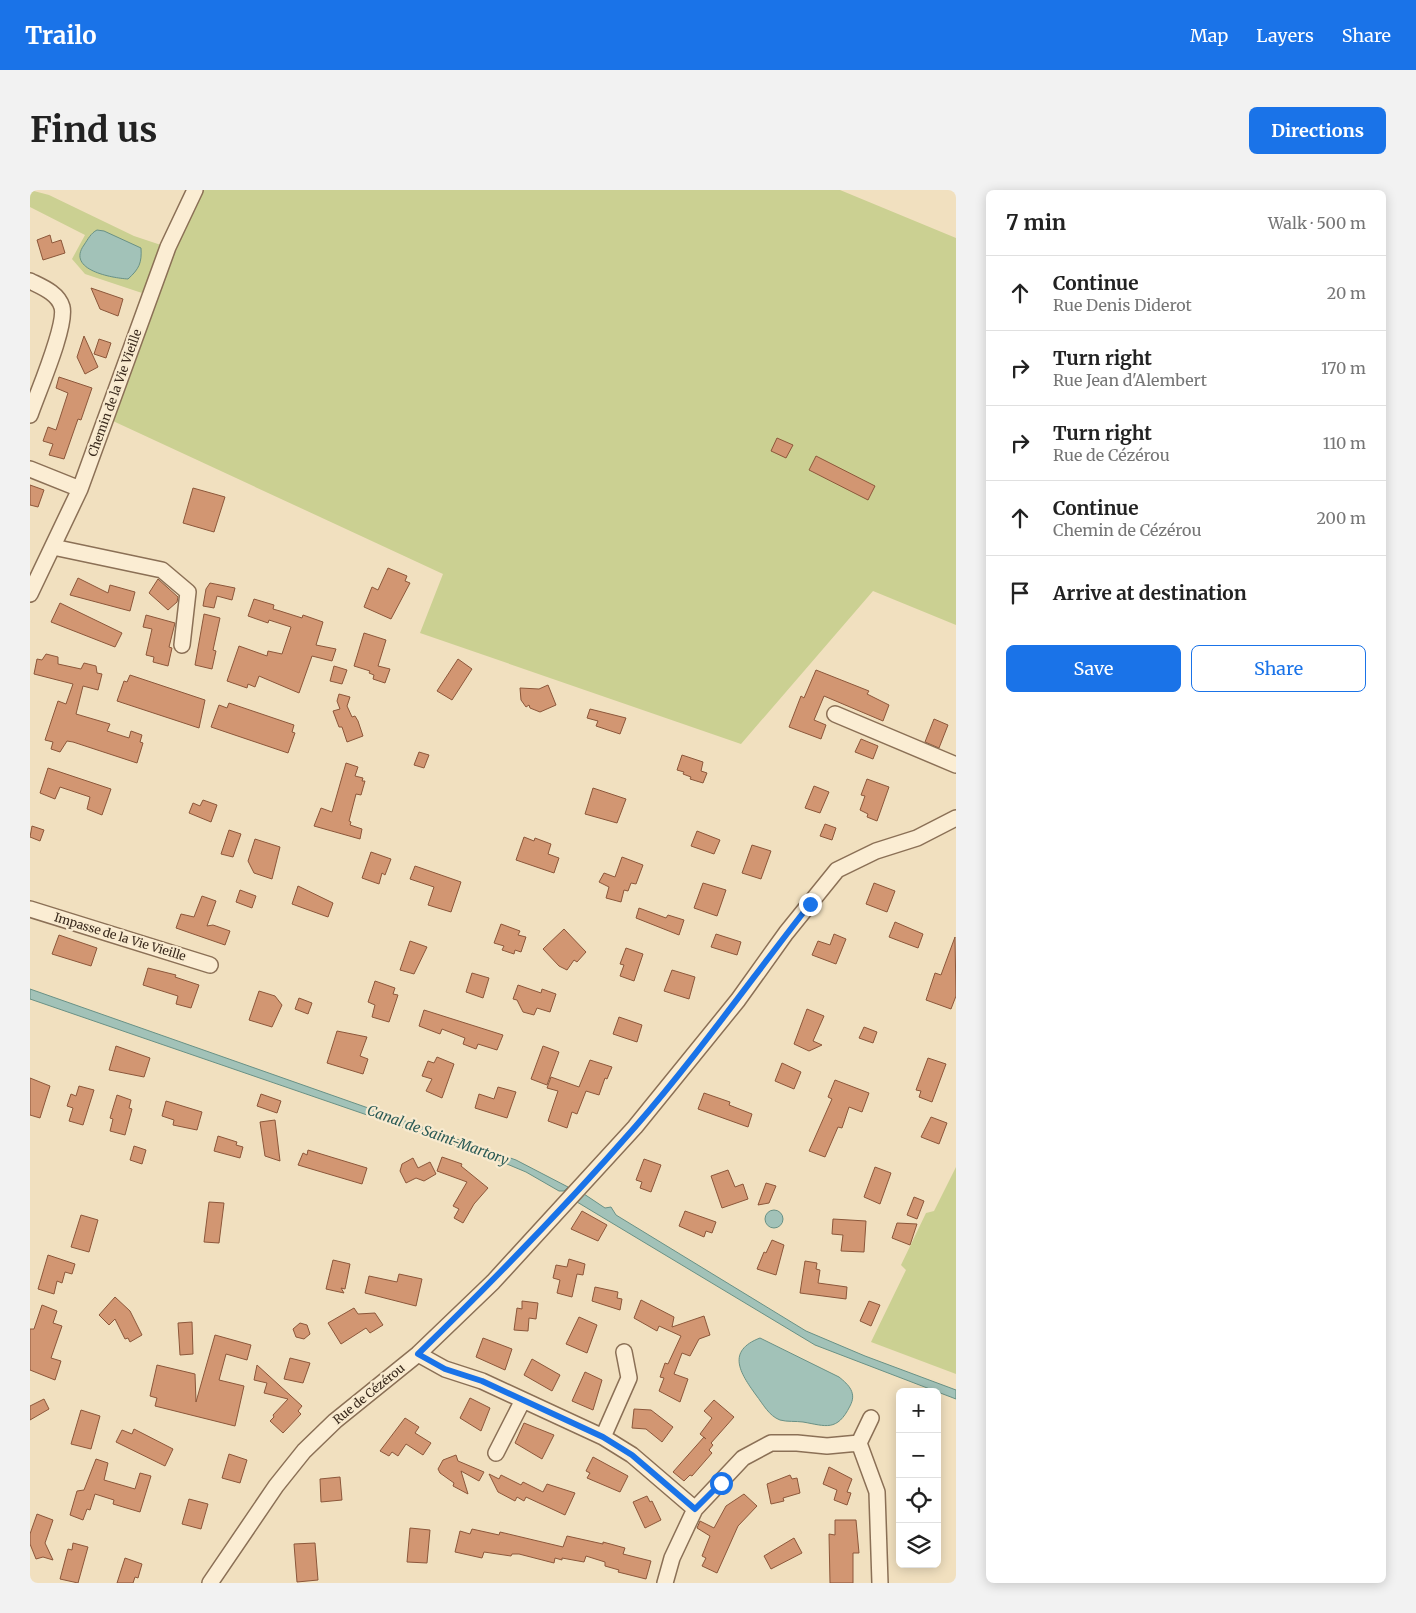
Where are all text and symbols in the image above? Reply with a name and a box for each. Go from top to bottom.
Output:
text: Trailo [25,20,97,51]
text: Map [1190,24,1228,47]
text: Layers [1256,24,1314,47]
text: Share [1342,24,1391,47]
button: Directions [1249,107,1386,154]
text: Find us [30,108,157,152]
text: 7 min [1006,209,1066,236]
text: Walk · 500 m [1268,213,1366,233]
text: Continue [1053,271,1139,295]
icon: ahead [1006,279,1034,307]
text: 20 m [1327,283,1366,303]
text: Rue Denis Diderot [1053,295,1192,315]
street label: Chemin de la Vie Vieille [84,327,145,459]
text: Turn right [1053,346,1152,370]
icon: right [1006,354,1034,382]
text: 170 m [1321,358,1366,378]
text: Rue Jean d'Alembert [1053,370,1207,390]
text: Turn right [1053,421,1152,445]
icon: right [1006,429,1034,457]
text: 110 m [1323,433,1366,453]
text: Rue de Cézérou [1053,445,1170,465]
text: Continue [1053,496,1139,520]
icon: ahead [1006,504,1034,532]
text: 200 m [1316,508,1366,528]
text: Chemin de Cézérou [1053,520,1201,540]
icon: arrive [1006,579,1034,607]
text: Arrive at destination [1053,581,1247,605]
button: Save [1006,645,1181,692]
button: Share [1191,645,1366,692]
route end [799,893,822,916]
street label: Impasse de la Vie Vieille [53,909,188,964]
water label: Canal de Saint-Martory [365,1101,512,1169]
street label: Rue de Cézérou [330,1360,408,1427]
map controls [896,1388,941,1568]
button: + [896,1388,941,1433]
button: − [896,1433,941,1478]
route start [710,1472,733,1495]
button: locate [896,1478,941,1523]
button: layers [896,1523,941,1568]

